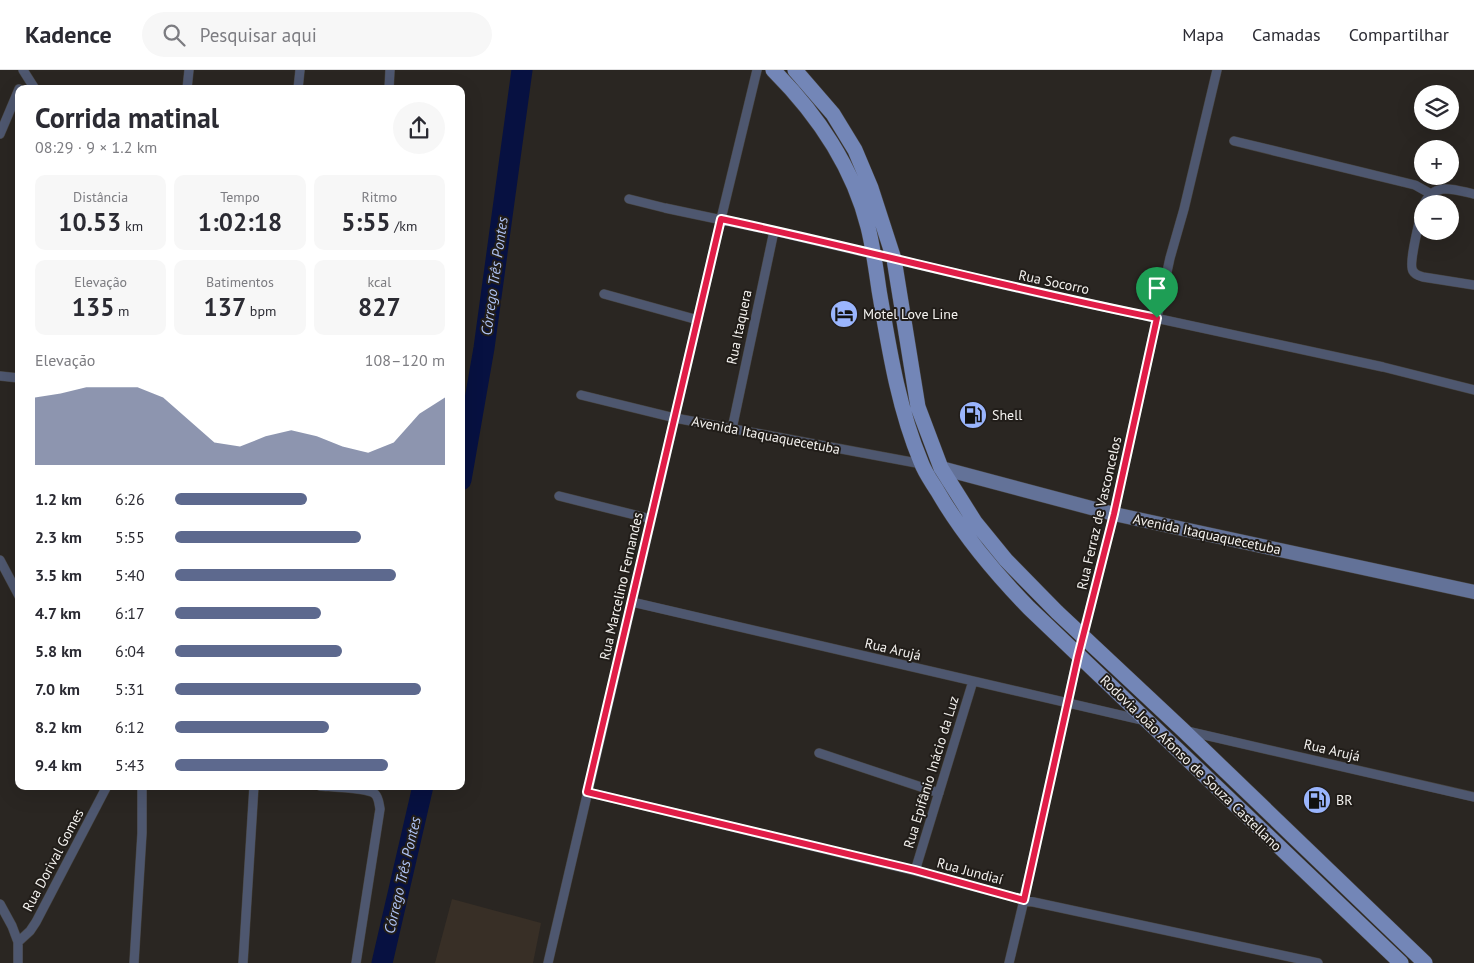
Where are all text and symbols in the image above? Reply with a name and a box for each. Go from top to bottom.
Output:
search box [142,12,492,57]
text: Kadence [25,19,112,50]
icon: search [160,21,188,49]
text: Pesquisar aqui [200,23,317,47]
text: Mapa [1182,23,1224,46]
text: Camadas [1252,23,1321,46]
text: Compartilhar [1349,23,1449,46]
map controls [1414,85,1459,240]
button: layers [1414,85,1459,130]
text: Corrida matinal [35,99,219,136]
button: share [393,102,445,154]
text: 08:29 · 9 × 1.2 km [35,137,157,157]
button: + [1414,140,1459,185]
text: Distância [73,188,128,206]
text: Tempo [220,188,260,206]
text: Ritmo [361,188,397,206]
button: − [1414,195,1459,240]
text: 10.53 [58,206,121,238]
text: 1:02:18 [198,206,282,238]
text: 5:55 [341,206,391,238]
water label: Córrego Três Pontes [476,216,512,336]
text: km [121,217,143,235]
text: /km [391,217,417,235]
street label: Rua Socorro [1017,266,1091,298]
pin [1136,267,1178,318]
text: Elevação [74,273,127,291]
text: Batimentos [206,273,274,291]
text: kcal [367,273,391,291]
icon: arrive [1143,274,1171,302]
street label: Rua Itaquera [722,288,756,366]
text: 135 [72,291,114,323]
text: 137 [204,291,246,323]
text: 827 [358,291,401,323]
hotel icon: Motel Love Line [829,299,859,329]
text: m [114,302,129,320]
text: bpm [246,302,276,320]
place label: Motel Love Line [863,305,958,323]
text: Elevação [35,350,95,370]
text: 108–120 m [365,350,445,370]
fuel station icon: Shell [958,400,988,430]
place label: Shell [992,406,1022,424]
street label: Avenida Itaquaquecetuba [690,412,842,458]
street label: Rua Ferraz de Vasconcelos [1073,435,1125,591]
text: 1.2 km [35,489,82,509]
text: 6:26 [115,489,145,509]
street label: Rua Marcelino Fernandes [595,510,647,662]
street label: Avenida Itaquaquecetuba [1131,510,1283,558]
text: 2.3 km [35,527,82,547]
text: 5:55 [115,527,145,547]
text: 3.5 km [35,565,82,585]
text: 5:40 [115,565,145,585]
text: 4.7 km [35,603,81,623]
text: 6:17 [115,603,145,623]
street label: Rua Arujá [863,634,923,664]
text: 5.8 km [35,641,82,661]
text: 6:04 [115,641,145,661]
street label: Rodovia João Afonso de Souza Castellano [1096,671,1286,855]
text: 7.0 km [35,679,80,699]
text: 5:31 [115,679,145,699]
street label: Rua Epifânio Inácio da Luz [899,694,963,850]
text: 8.2 km [35,717,82,737]
text: 6:12 [115,717,145,737]
street label: Rua Arujá [1302,735,1362,765]
text: 9.4 km [35,755,82,775]
text: 5:43 [115,755,145,775]
fuel station icon: BR [1302,785,1332,815]
place label: BR [1336,791,1353,809]
street label: Rua Dorival Gomes [18,806,88,914]
water label: Córrego Três Pontes [379,815,425,935]
street label: Rua Jundiaí [935,854,1005,889]

